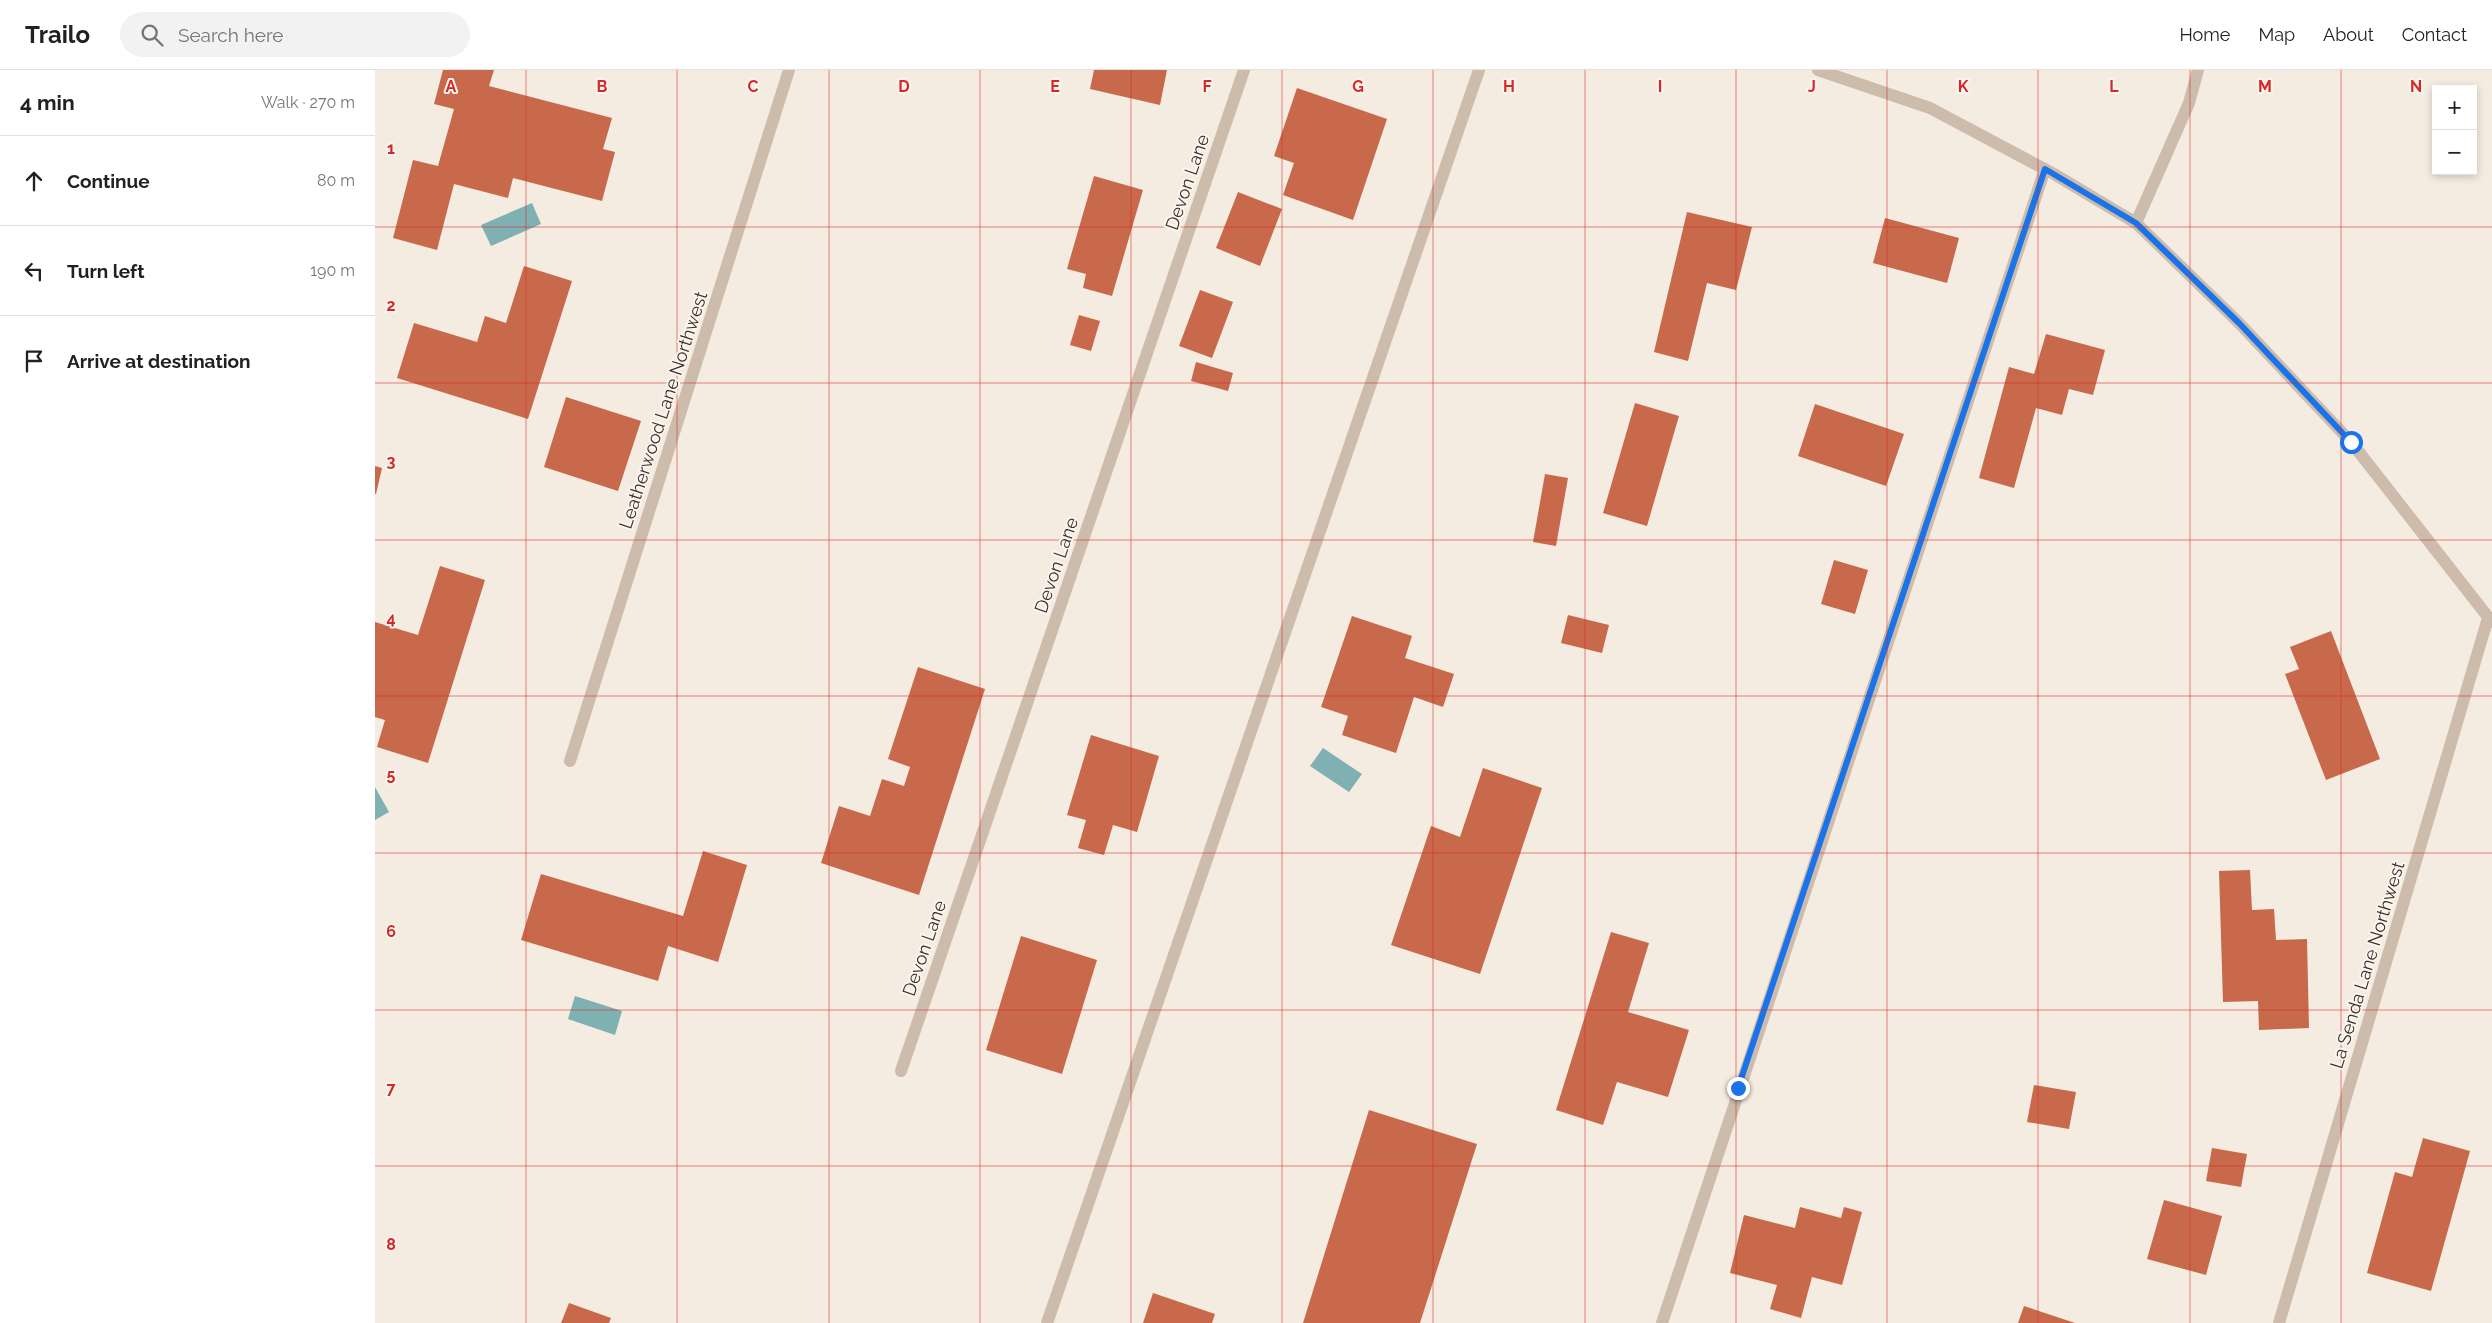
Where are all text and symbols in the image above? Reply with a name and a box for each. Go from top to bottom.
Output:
search box [120,12,470,57]
text: Trailo [25,20,90,49]
icon: search [138,21,166,49]
text: Search here [178,24,283,46]
text: Home [2179,24,2230,45]
text: Map [2258,24,2295,45]
text: About [2323,24,2374,45]
text: Contact [2402,24,2467,45]
text: A [446,77,457,96]
text: B [597,77,608,96]
text: C [748,77,759,96]
text: D [898,77,910,96]
text: E [1050,77,1060,96]
text: F [1202,77,1212,96]
text: G [1352,77,1364,96]
text: H [1503,77,1515,96]
text: I [1658,77,1662,96]
text: J [1808,77,1816,96]
text: K [1958,77,1969,96]
text: L [2109,77,2119,96]
text: M [2258,77,2272,96]
text: N [2410,77,2422,96]
map controls [2432,85,2477,175]
button: + [2432,85,2477,130]
text: 4 min [20,90,75,115]
text: Walk · 270 m [261,93,355,112]
button: − [2432,130,2477,175]
street label: Devon Lane [1161,131,1213,233]
text: 1 [387,139,395,158]
icon: ahead [20,167,48,195]
text: Continue [67,170,150,192]
text: 80 m [317,171,355,190]
icon: left [20,257,48,285]
text: Turn left [67,260,144,282]
text: 190 m [310,261,355,280]
street label: Leatherwood Lane Northwest [615,289,711,531]
text: 2 [386,296,396,315]
icon: arrive [20,347,48,375]
text: Arrive at destination [67,350,251,372]
route start [2340,431,2363,454]
text: 3 [387,452,396,471]
street label: Devon Lane [1030,514,1082,616]
text: 4 [386,609,396,628]
text: 5 [387,765,396,784]
street label: La Senda Lane Northwest [2326,859,2408,1071]
street label: Devon Lane [898,897,950,999]
text: 6 [386,922,396,941]
route end [1727,1077,1750,1100]
text: 7 [387,1079,396,1098]
text: 8 [386,1235,396,1254]

